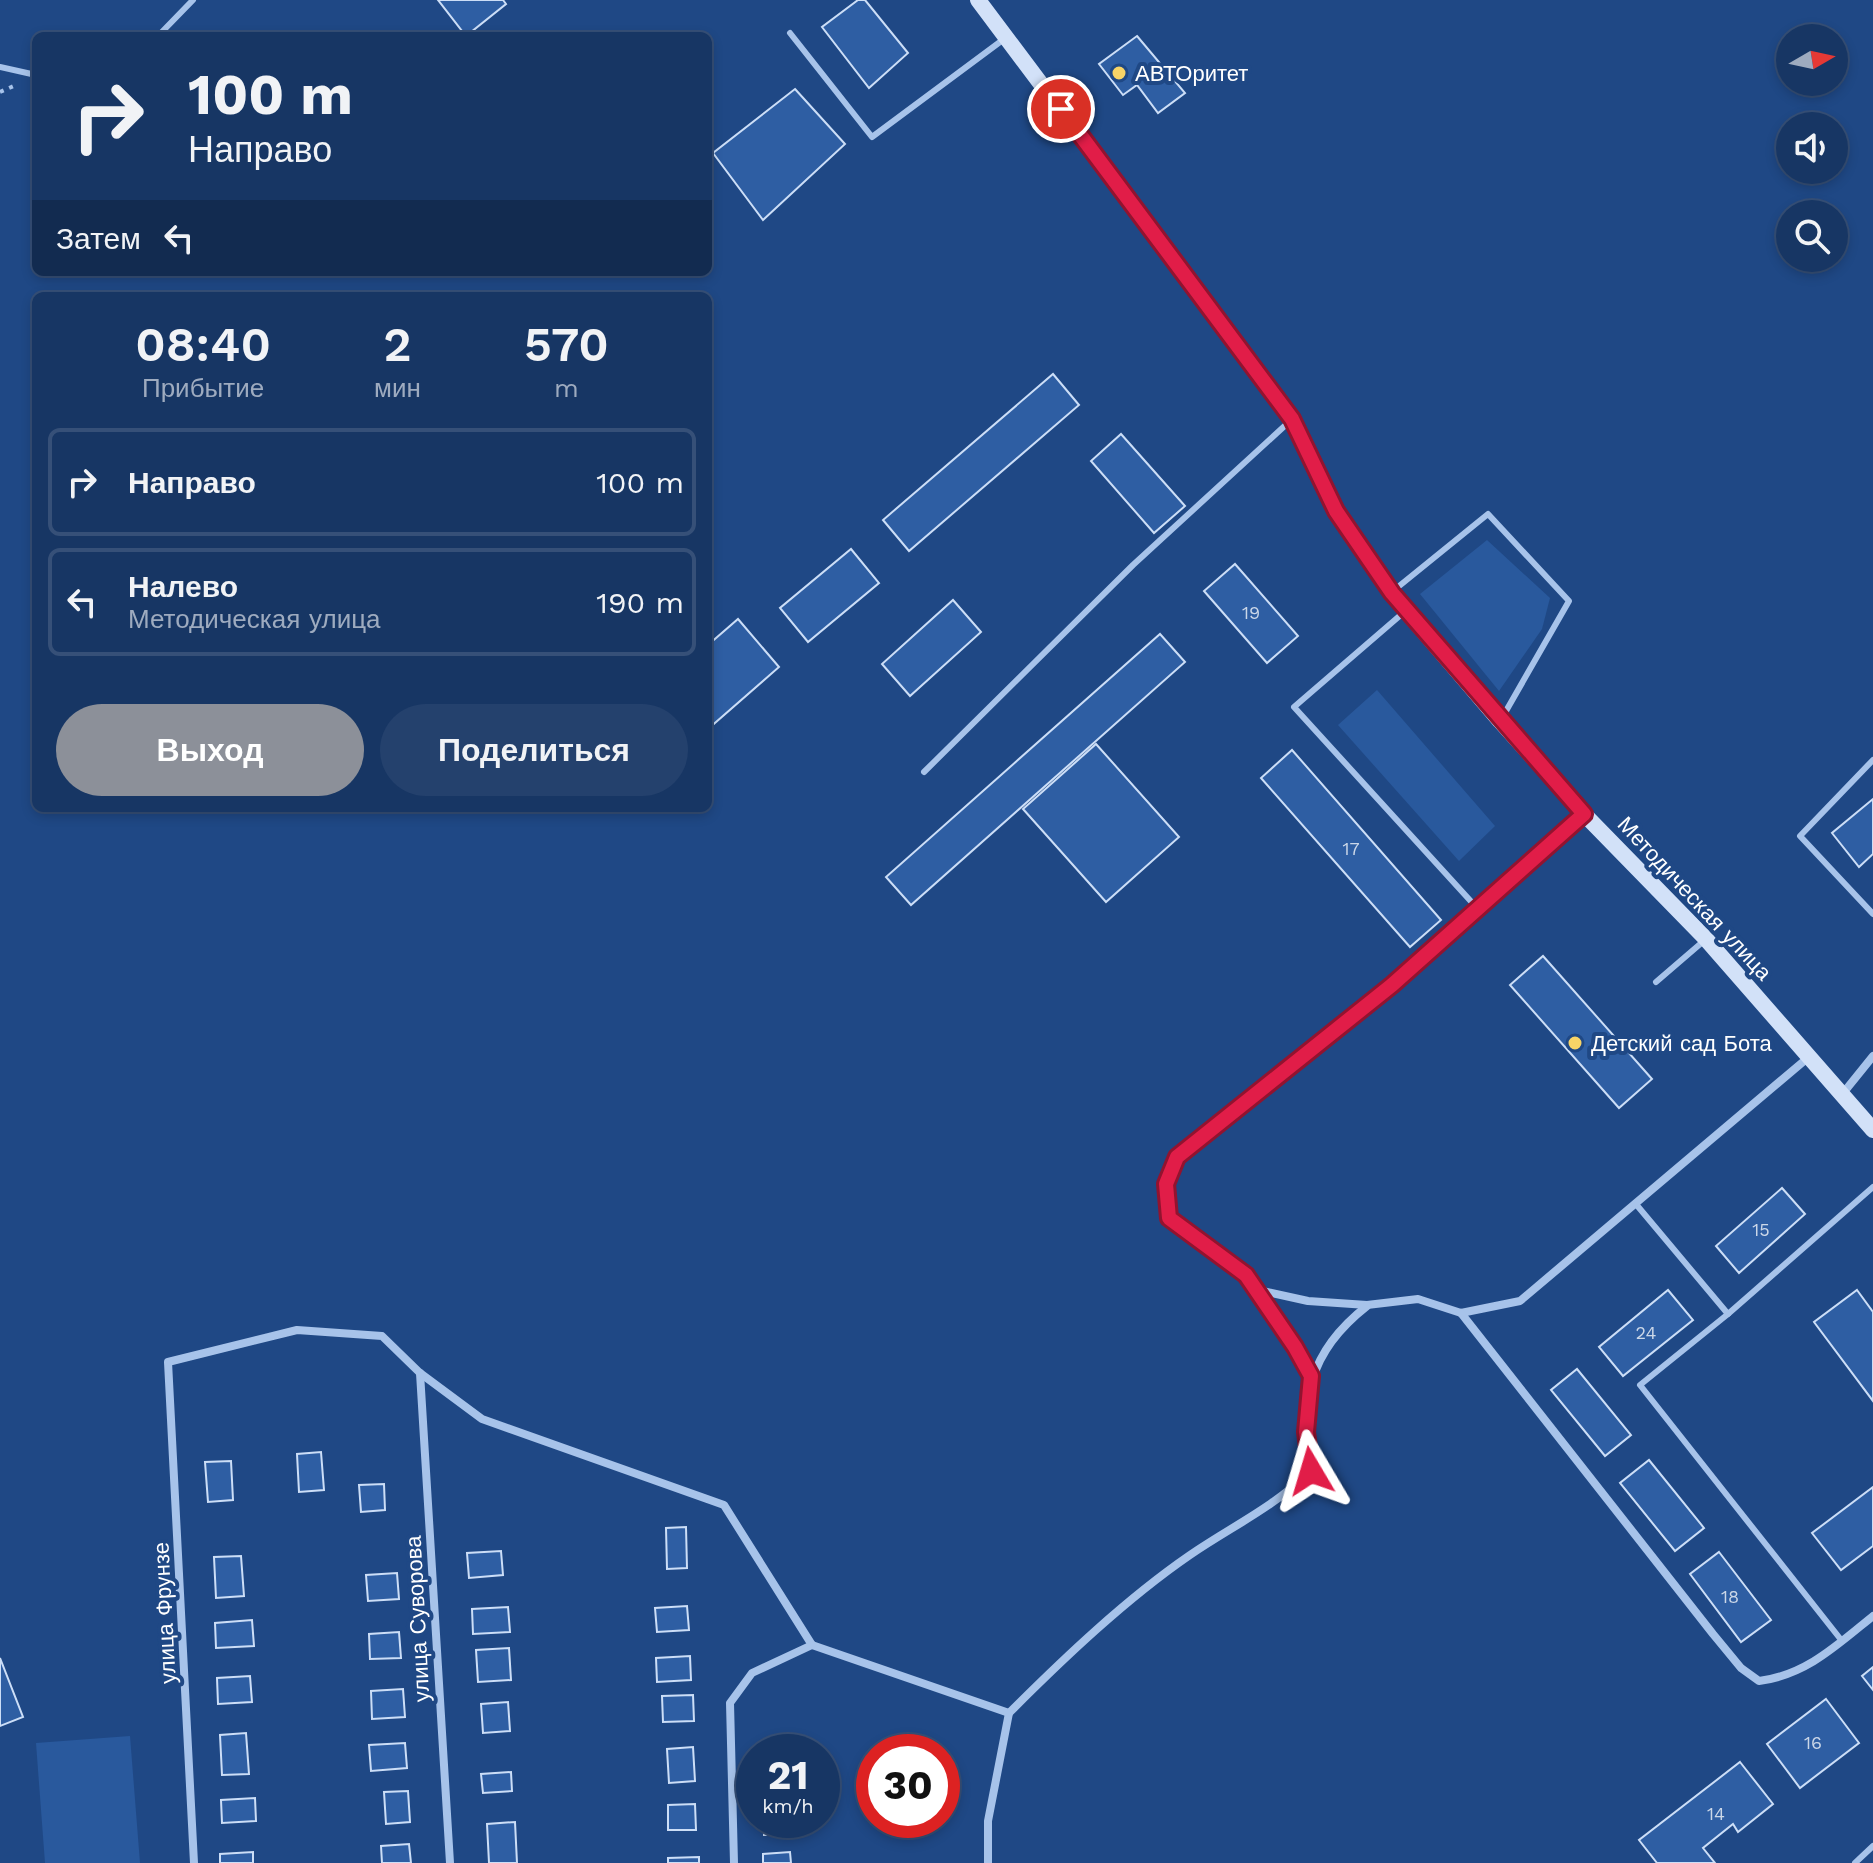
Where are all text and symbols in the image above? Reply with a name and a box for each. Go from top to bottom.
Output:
north arrow [1776,24,1848,96]
map controls [1776,24,1848,272]
place label: АВТОритет [1135,61,1248,86]
text: 100 m [188,62,353,128]
icon: right [56,64,160,168]
marker: АВТОритет [1110,64,1128,82]
pin [1027,75,1095,143]
icon: arrive [1039,87,1083,131]
button: sound [1776,112,1848,184]
text: Направо [188,129,332,171]
button: search [1776,200,1848,272]
icon: left [157,216,201,260]
text: Затем [56,221,141,256]
text: 08:40 [135,316,271,373]
text: 2 [383,316,412,373]
text: 570 [524,316,609,373]
text: Прибытие [142,373,264,403]
text: мин [374,373,421,403]
text: m [554,373,579,403]
icon: right [60,460,104,504]
text: Направо [128,465,256,500]
text: 100 m [596,465,684,500]
text: Налево [128,569,238,604]
icon: left [60,580,104,624]
text: 190 m [596,585,684,620]
house number: 19 [1242,602,1260,623]
text: Методическая улица [128,604,381,634]
button: Выход [56,704,364,796]
button: Поделиться [380,704,688,796]
street label: Методическая улица [1613,812,1777,986]
house number: 17 [1342,838,1360,859]
place label: Детский сад Бота [1591,1031,1773,1056]
marker: Детский сад Бота [1566,1034,1584,1052]
house number: 15 [1752,1219,1770,1240]
house number: 24 [1636,1322,1656,1343]
position arrow [1269,1429,1353,1513]
street label: улица Суворова [401,1534,434,1703]
street label: улица Фрунзе [148,1541,181,1684]
house number: 18 [1721,1586,1739,1607]
house number: 16 [1804,1732,1822,1753]
speed limit sign: 30 [856,1734,960,1838]
text: 21 [767,1752,809,1799]
text: km/h [762,1794,814,1818]
house number: 14 [1707,1803,1725,1824]

